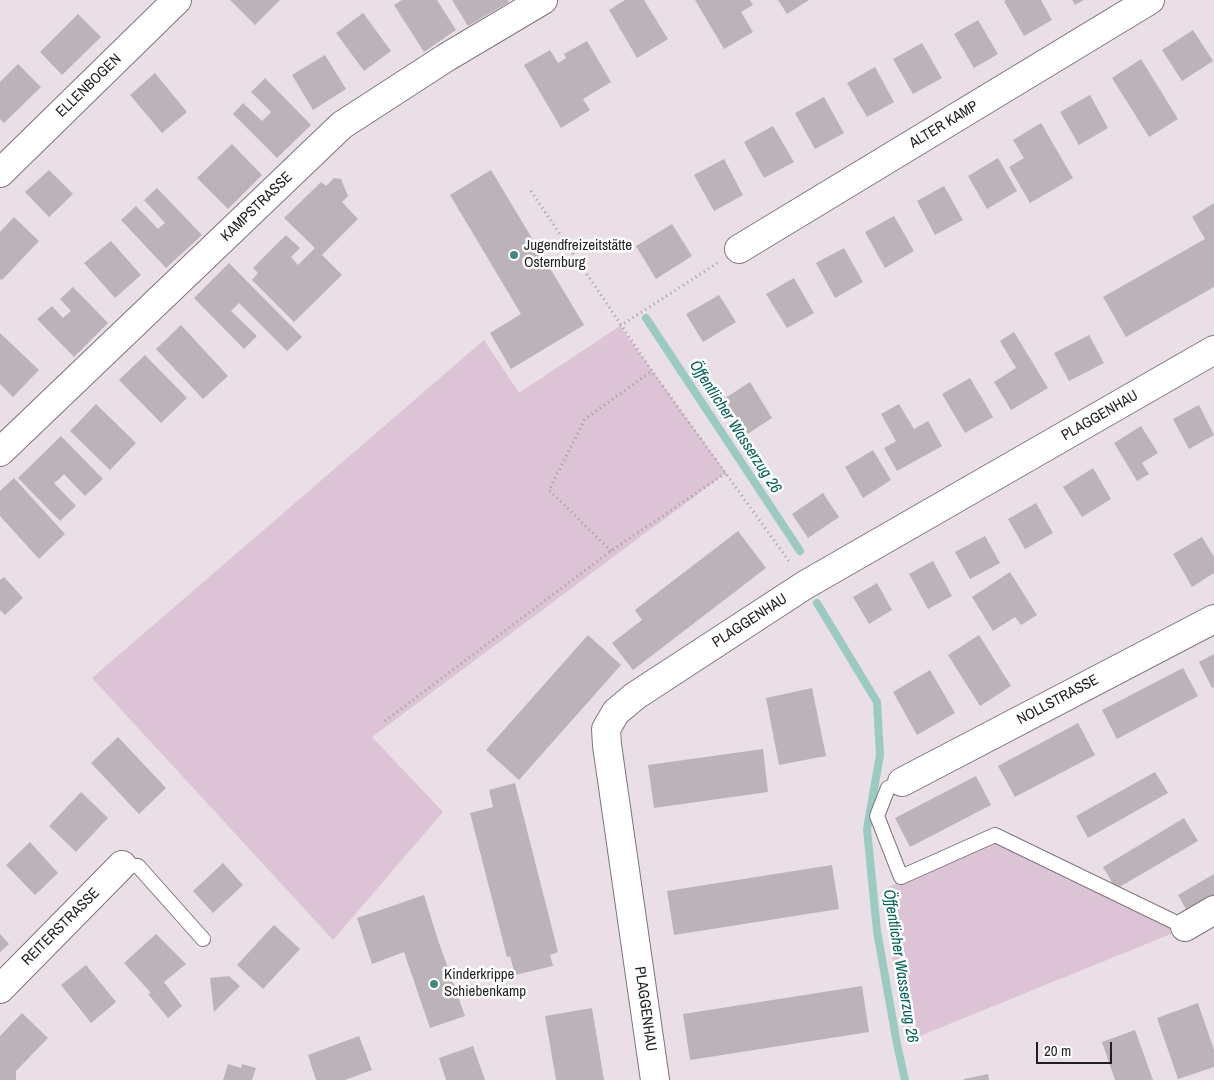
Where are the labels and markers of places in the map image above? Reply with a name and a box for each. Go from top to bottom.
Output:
place label: Jugendfreizeitstätte Osternburg [524,237,632,272]
marker: Jugendfreizeitstätte Osternburg [508,249,520,261]
place label: Kinderkrippe Schiebenkamp [444,966,526,1001]
marker: Kinderkrippe Schiebenkamp [428,978,440,990]

